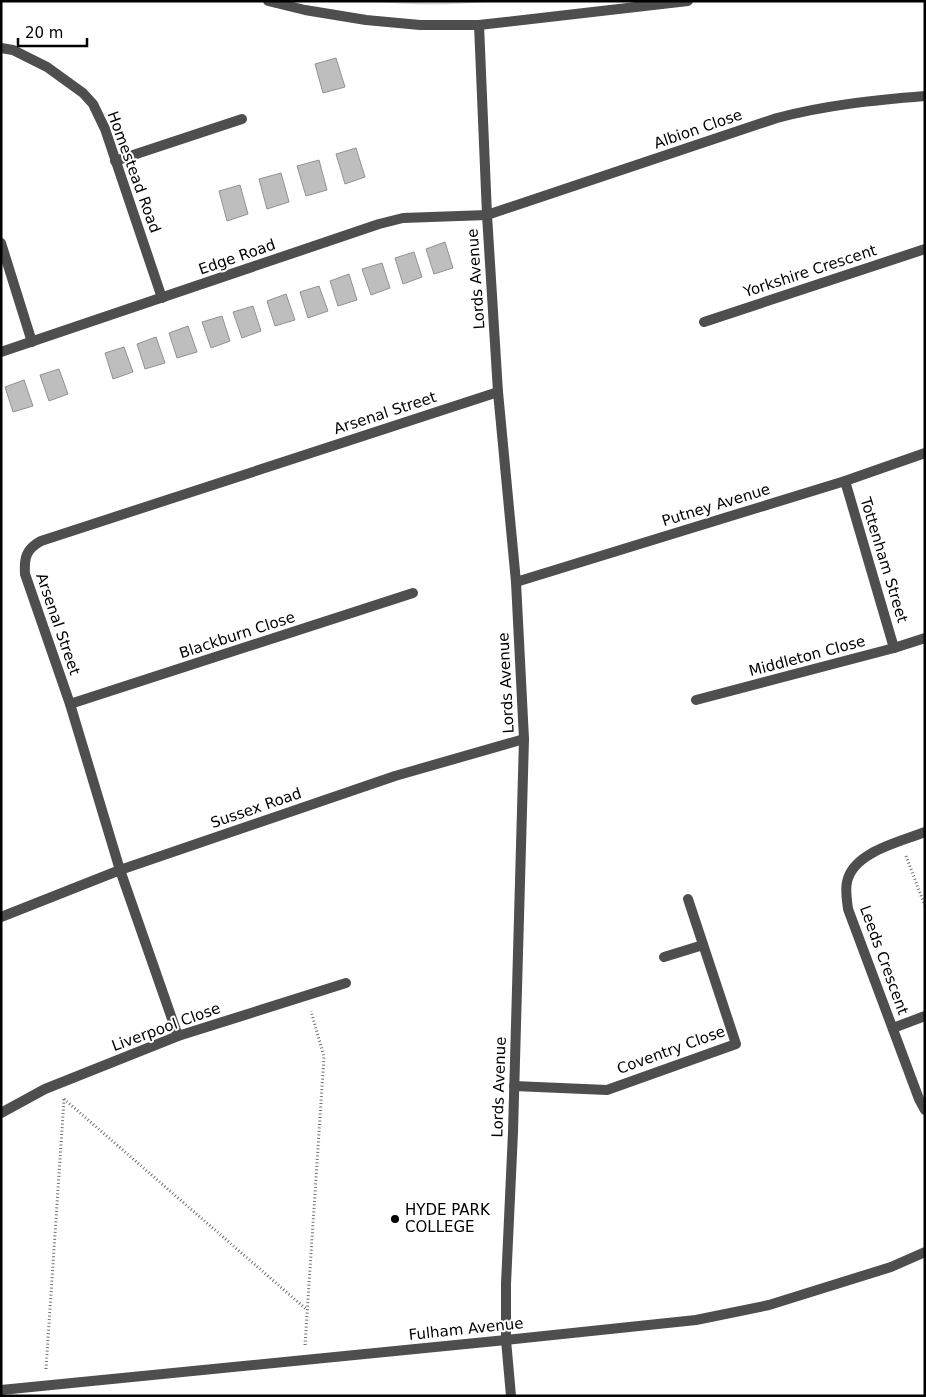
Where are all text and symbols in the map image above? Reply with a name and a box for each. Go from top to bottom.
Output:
scale bar [18,15,86,47]
text: 20 m [25,24,63,42]
street label: Albion Close [651,105,745,153]
street label: Homestead Road [104,109,164,235]
street label: Lords Avenue [463,228,489,330]
street label: Edge Road [196,235,278,279]
street label: Yorkshire Crescent [740,241,879,301]
street label: Arsenal Street [331,388,439,438]
street label: Putney Avenue [660,480,772,530]
street label: Tottenham Street [856,494,912,625]
street label: Arsenal Street [32,571,84,677]
street label: Blackburn Close [177,608,297,662]
street label: Lords Avenue [494,632,518,734]
street label: Middleton Close [747,632,867,680]
street label: Sussex Road [208,784,304,832]
street label: Leeds Crescent [856,903,912,1017]
street label: Liverpool Close [109,999,223,1055]
street label: Coventry Close [614,1022,728,1078]
street label: Lords Avenue [488,1036,510,1138]
place label: HYDE PARK COLLEGE [405,1201,491,1236]
marker: HYDE PARK COLLEGE [389,1213,401,1225]
street label: Fulham Avenue [408,1314,524,1344]

